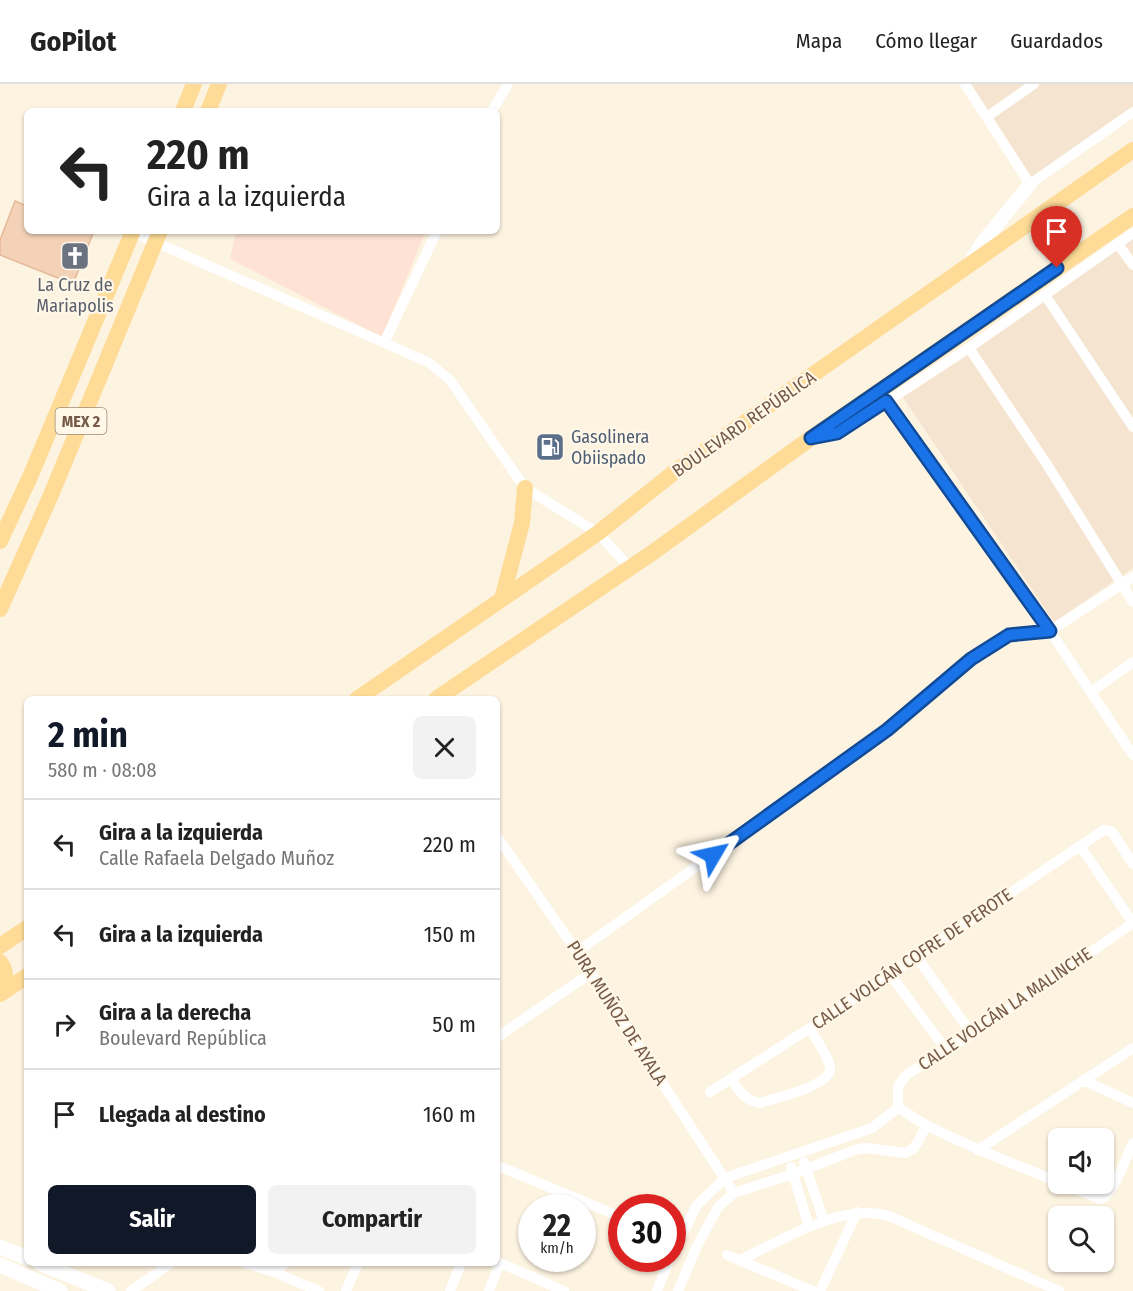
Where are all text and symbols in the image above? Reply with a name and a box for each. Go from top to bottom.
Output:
text: GoPilot [30,25,116,58]
text: Mapa [796,28,842,54]
text: Cómo llegar [875,28,977,54]
text: Guardados [1010,28,1103,54]
text: 220 m [147,130,250,180]
icon: left [48,132,126,210]
text: Gira a la izquierda [147,181,346,213]
pin [1031,206,1082,268]
icon: arrive [1040,215,1073,248]
church icon: La Cruz de Mariapolis [59,240,91,272]
place label: La Cruz de Mariapolis [36,274,114,317]
street label: BOULEVARD REPÚBLICA [667,365,821,482]
road number: MEX 2 [56,408,106,434]
place label: Gasolinera Obiispado [571,426,650,469]
fuel station icon: Gasolinera Obiispado [534,431,566,463]
text: 2 min [48,713,128,757]
button: close [413,716,476,779]
text: 580 m · 08:08 [48,758,156,782]
text: Gira a la izquierda [99,819,263,846]
position arrow [681,823,745,887]
icon: left [48,828,81,861]
text: 220 m [423,831,476,858]
text: Calle Rafaela Delgado Muñoz [99,846,334,870]
street label: CALLE VOLCÁN COFRE DE PEROTE [807,883,1016,1034]
icon: left [48,918,81,951]
text: Gira a la izquierda [99,921,263,948]
text: 150 m [424,921,476,948]
street label: PURA MUÑOZ DE AYALA [562,937,672,1090]
street label: CALLE VOLCÁN LA MALINCHE [913,942,1096,1075]
text: Gira a la derecha [99,999,251,1026]
icon: right [48,1008,81,1041]
text: 50 m [432,1011,476,1038]
text: Boulevard República [99,1026,267,1050]
icon: arrive [48,1098,81,1131]
text: Llegada al destino [99,1101,266,1128]
text: 160 m [423,1101,476,1128]
map controls [1048,1128,1114,1272]
button: sound [1048,1128,1114,1194]
button: Salir [48,1185,256,1254]
button: Compartir [268,1185,476,1254]
speed limit sign: 30 [608,1194,686,1272]
button: search [1048,1206,1114,1272]
text: 22 [543,1208,571,1244]
text: km/h [540,1239,574,1257]

